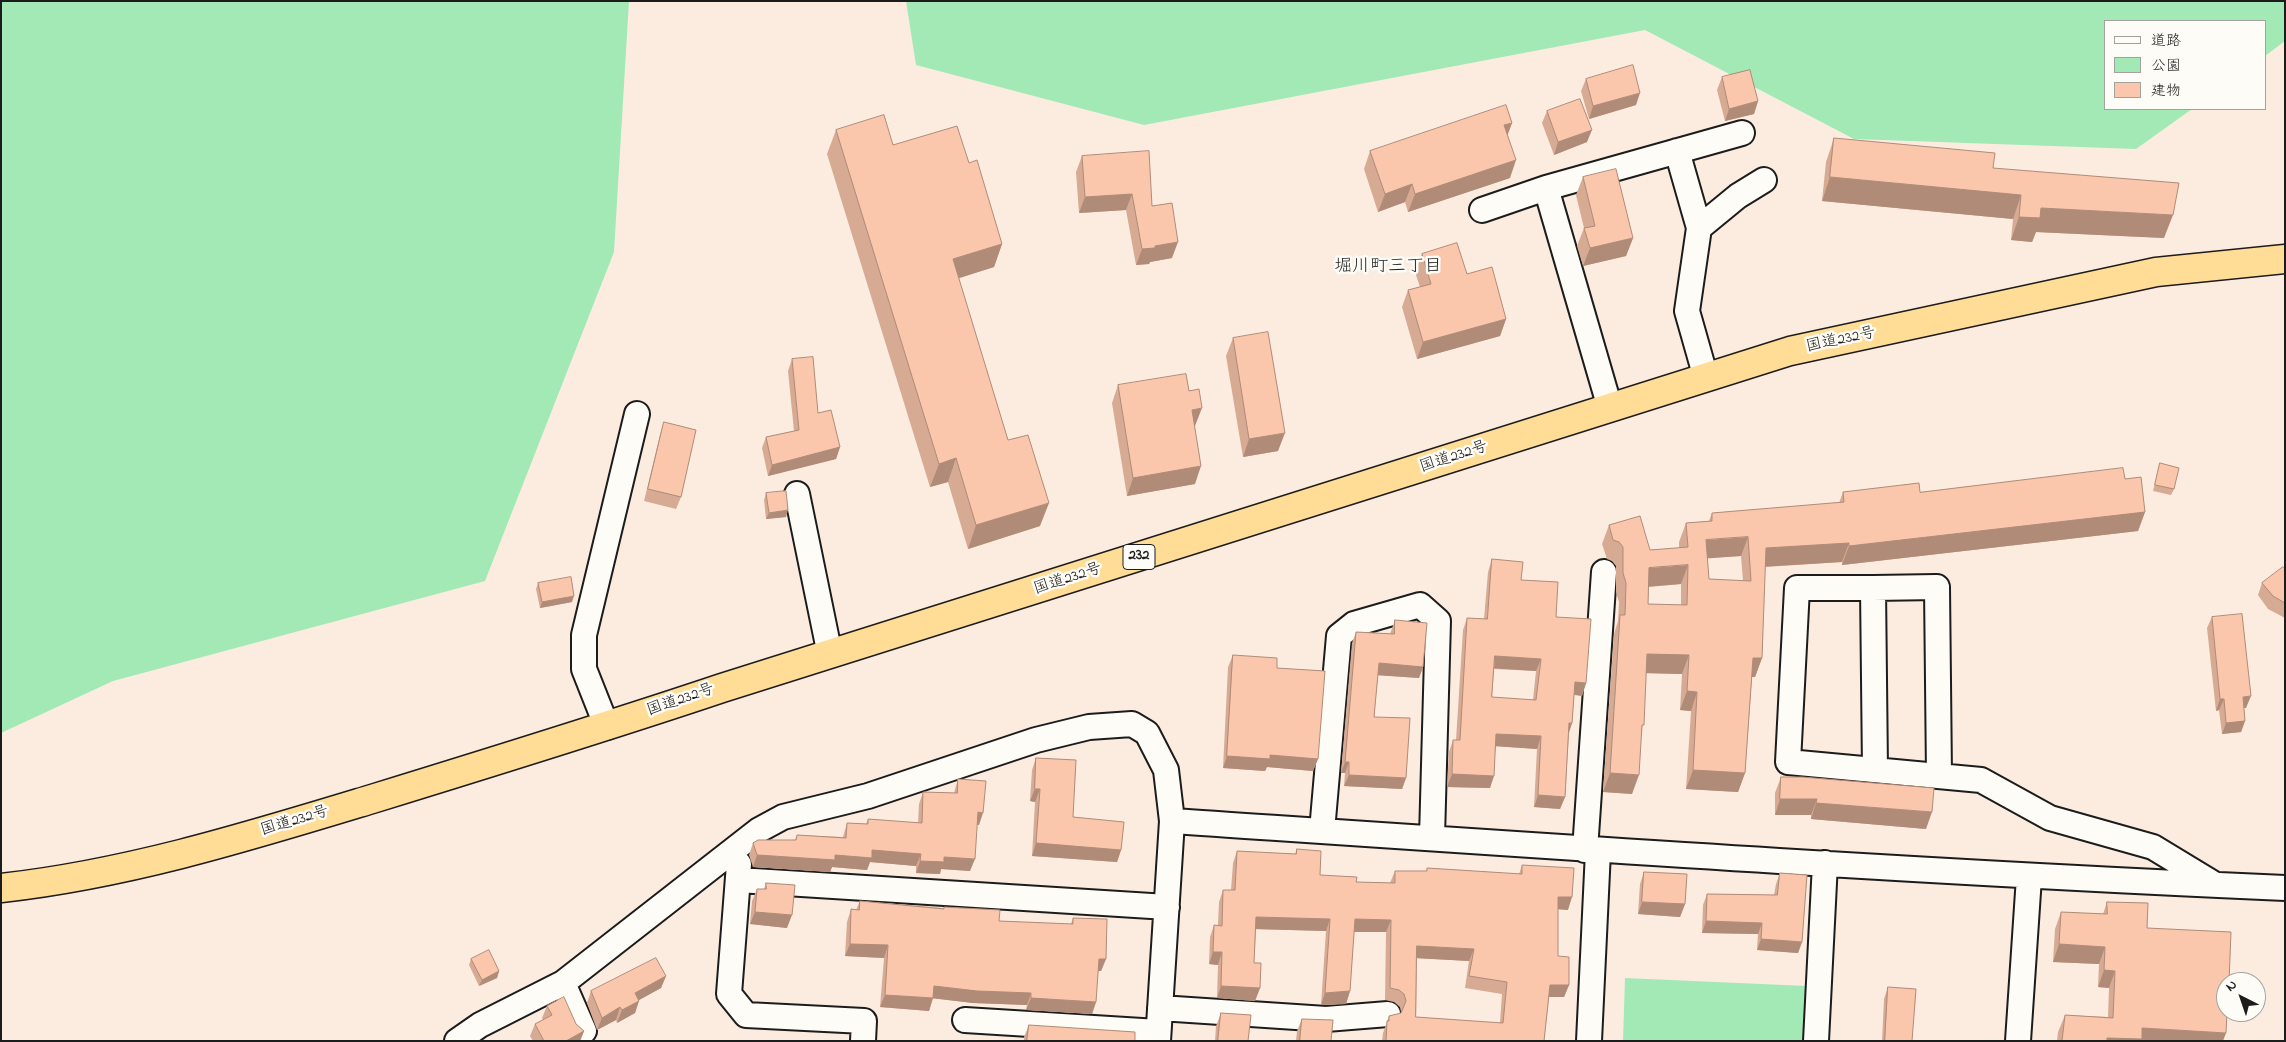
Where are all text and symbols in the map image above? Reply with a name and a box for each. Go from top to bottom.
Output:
legend [2104,20,2266,110]
text: 道路 [2151,30,2181,52]
text: 公園 [2151,55,2181,77]
text: 建物 [2151,80,2181,102]
district label: 堀川町三丁目 [1334,257,1442,279]
street label: 国道232号 [1805,324,1877,358]
street label: 国道232号 [1418,438,1490,478]
road number: 232 [1123,544,1155,570]
street label: 国道232号 [1032,560,1104,600]
street label: 国道232号 [645,680,717,722]
street label: 国道232号 [258,803,332,841]
north arrow [2216,972,2266,1022]
text: N [2221,975,2242,997]

